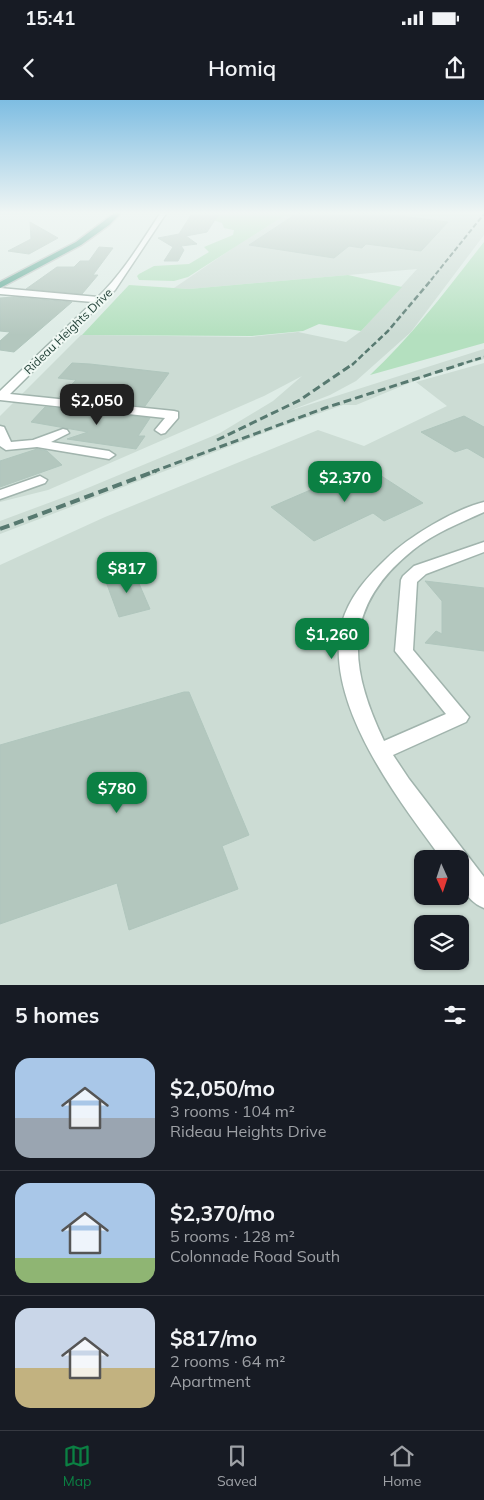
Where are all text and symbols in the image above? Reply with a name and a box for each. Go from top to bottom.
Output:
text: 15:41 [25,6,75,30]
icon: back [15,54,43,82]
text: Homiq [208,54,276,82]
icon: share [441,54,469,82]
street label: Rideau Heights Drive [21,285,115,377]
pin: $2,050 [56,384,138,426]
text: $2,050 [71,390,123,410]
pin: $2,370 [304,460,386,503]
text: $2,370 [319,467,371,487]
pin: $817 [97,552,157,594]
text: $817 [108,558,146,578]
pin: $1,260 [291,618,373,660]
text: $1,260 [306,624,358,644]
pin: $780 [87,772,147,814]
text: $780 [98,778,136,798]
north arrow [414,850,469,905]
map controls [414,850,469,970]
button: layers [414,915,469,970]
icon: filters [441,1001,469,1029]
text: 5 homes [15,1002,99,1028]
text: $2,050/mo [170,1075,275,1101]
icon: home [55,1078,115,1138]
text: 3 rooms · 104 m² [170,1101,295,1121]
text: Rideau Heights Drive [170,1121,326,1141]
text: $2,370/mo [170,1200,275,1226]
icon: home [55,1203,115,1263]
text: 5 rooms · 128 m² [170,1226,295,1246]
text: Colonnade Road South [170,1246,340,1266]
text: $817/mo [170,1325,257,1351]
icon: home [55,1328,115,1388]
text: 2 rooms · 64 m² [170,1351,285,1371]
text: Apartment [170,1371,251,1391]
tab: Map [63,1442,92,1490]
tab: Saved [217,1442,257,1490]
tab: Home [383,1442,421,1490]

